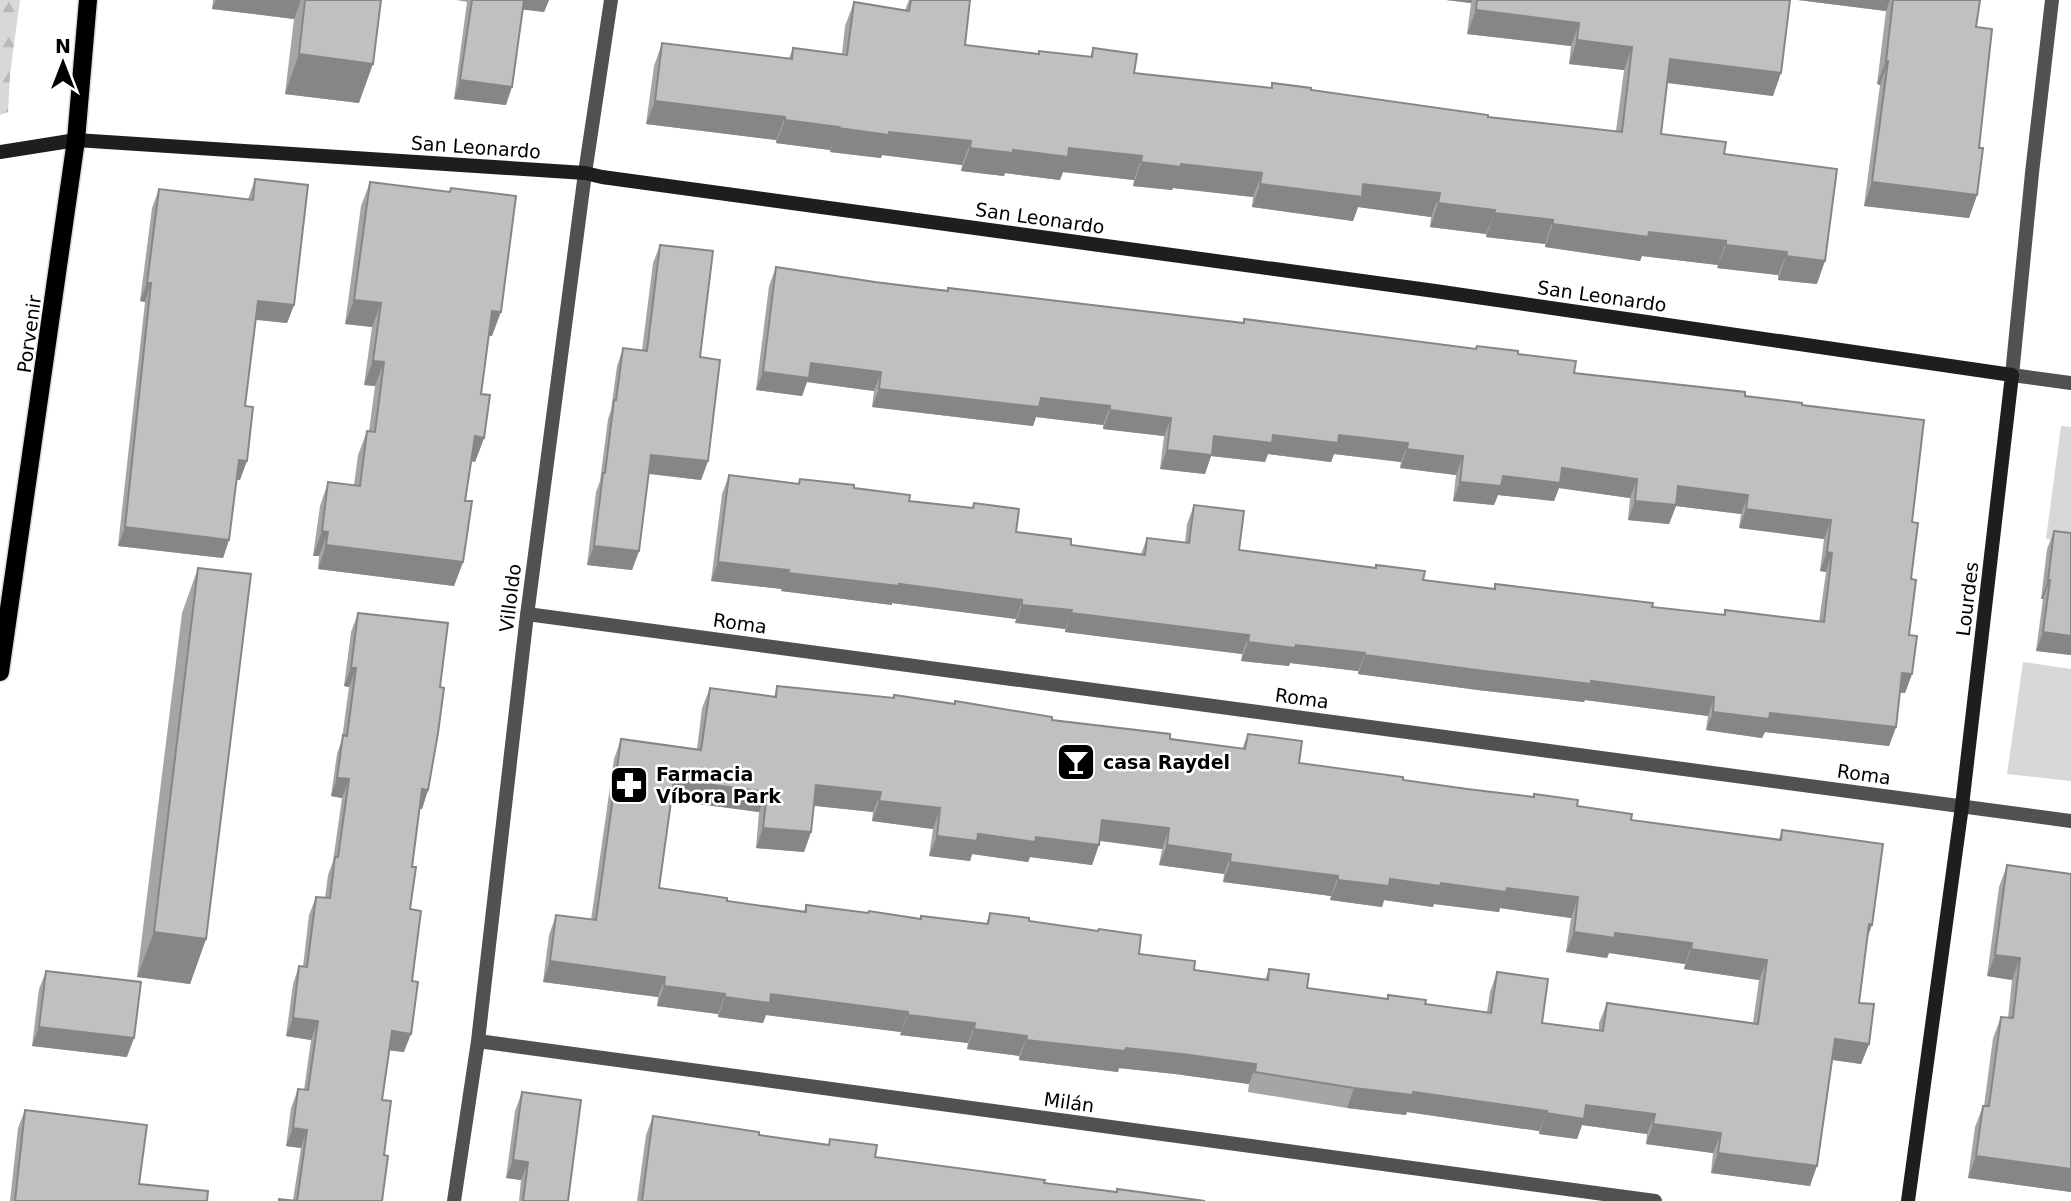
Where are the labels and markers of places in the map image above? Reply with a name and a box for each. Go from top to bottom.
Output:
bar icon: casa Raydel [1055,741,1097,783]
place label: casa Raydel [1103,751,1230,773]
place label: Farmacia Víbora Park [656,763,781,807]
pharmacy icon: Farmacia Víbora Park [608,764,650,806]

